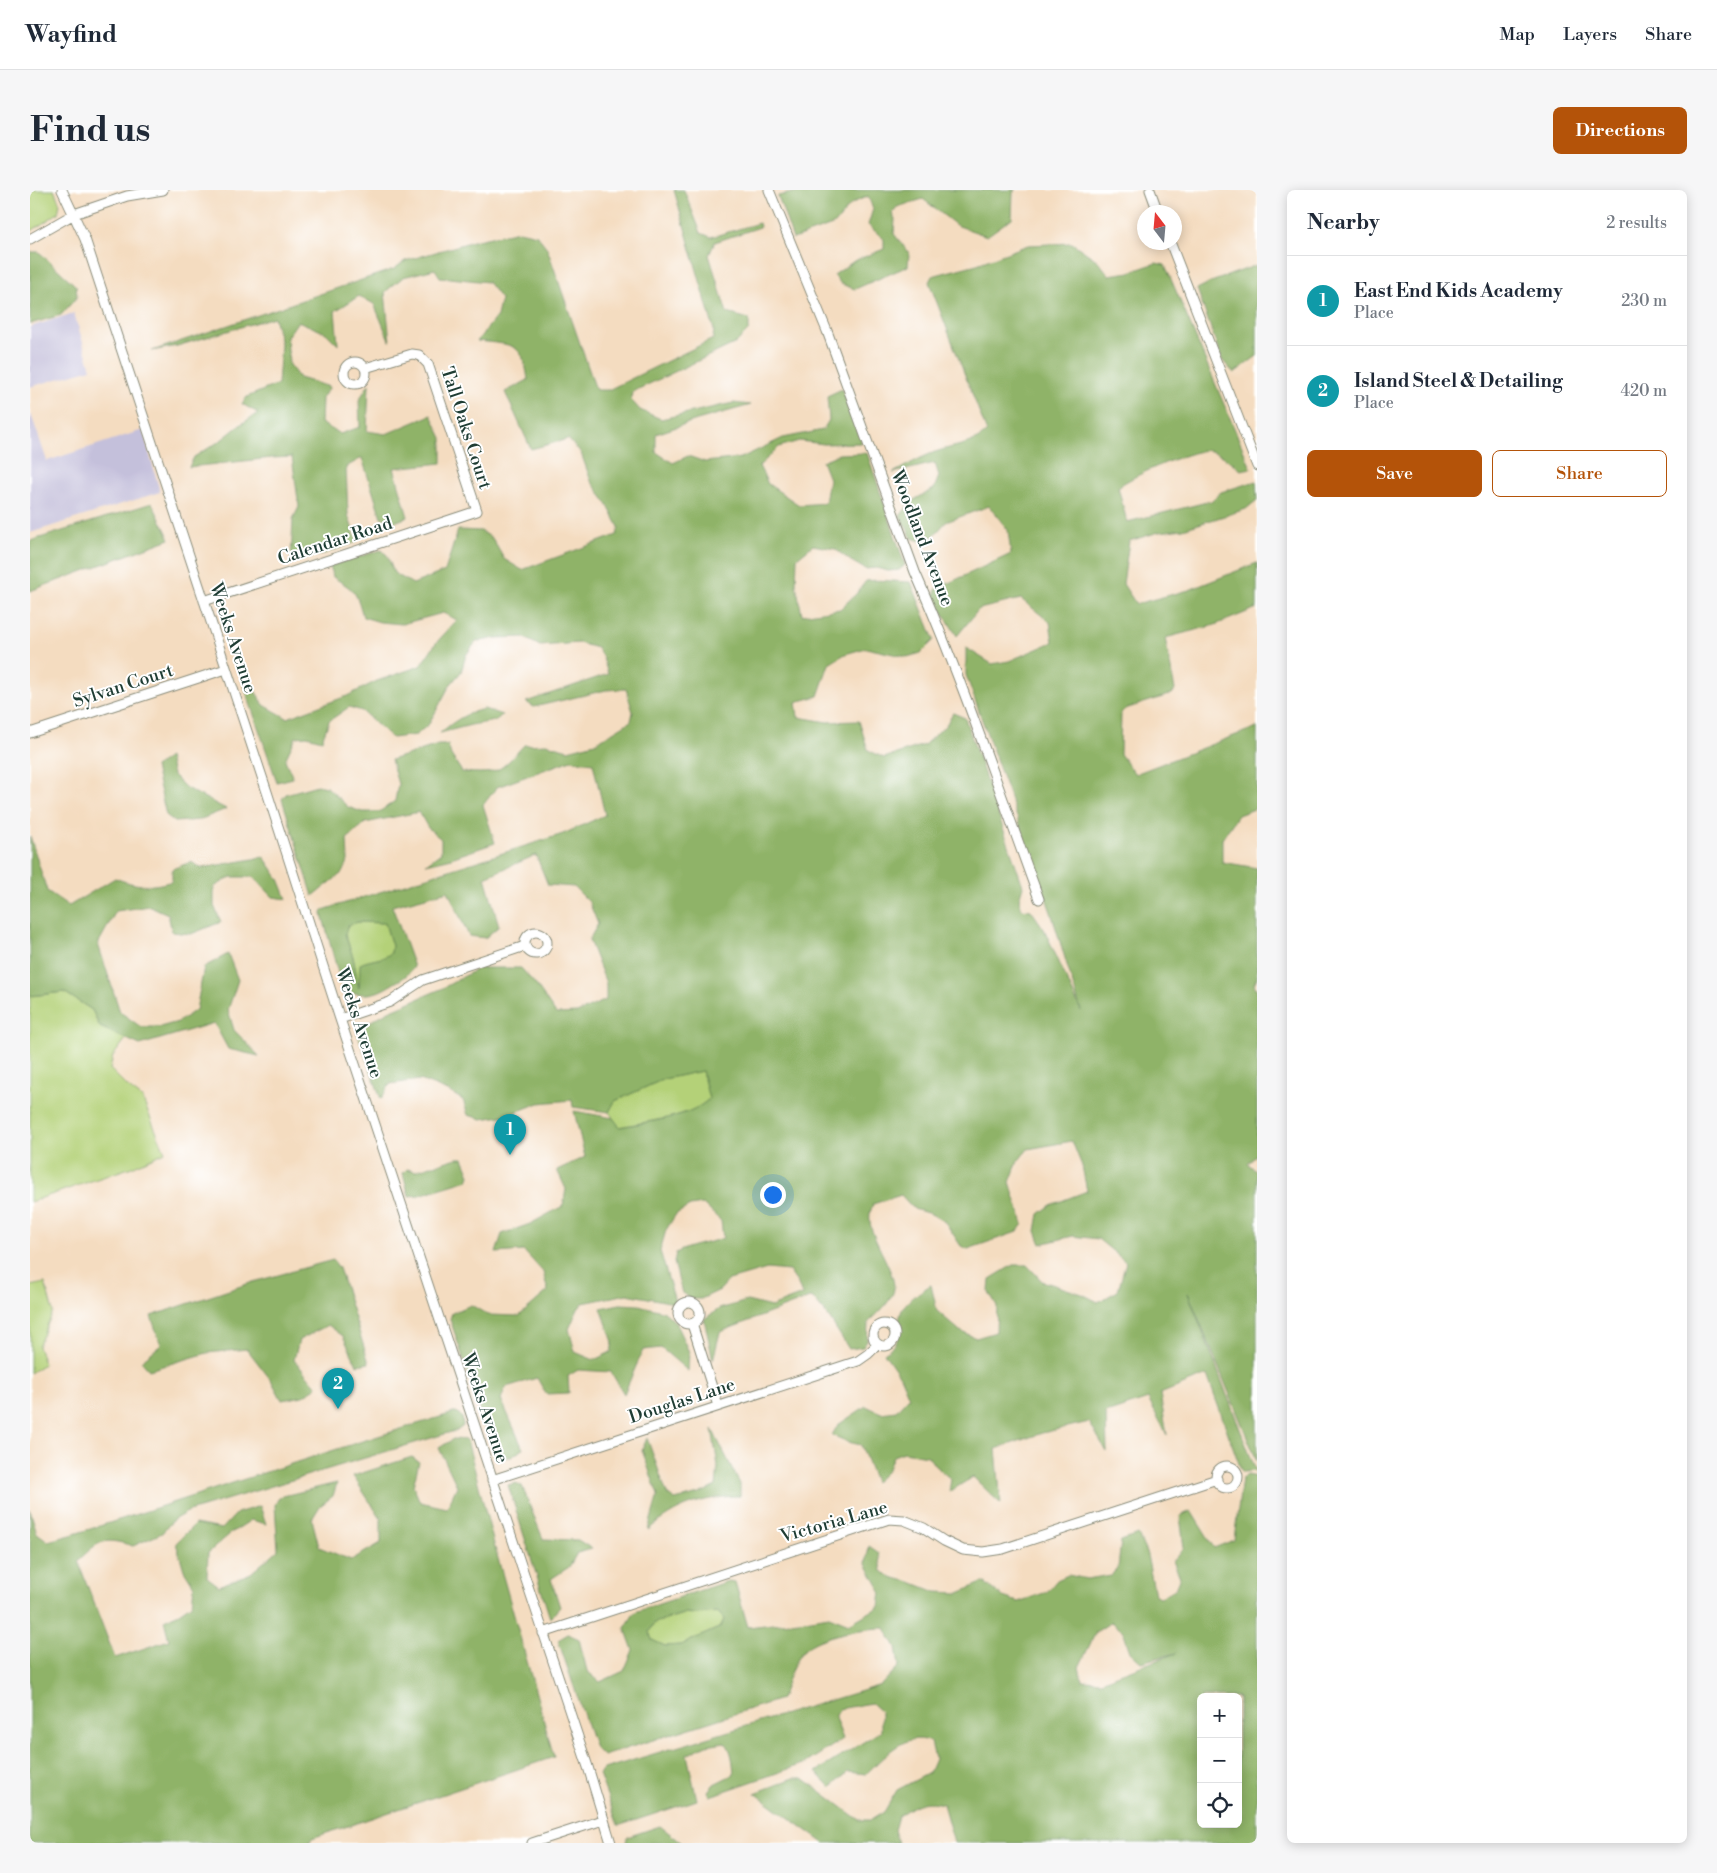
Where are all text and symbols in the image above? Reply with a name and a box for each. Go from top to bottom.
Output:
text: Wayfind [25,20,117,50]
text: Map [1500,23,1535,46]
text: Layers [1563,23,1617,46]
text: Share [1645,23,1692,46]
button: Directions [1553,107,1687,154]
text: Find us [30,109,150,152]
north arrow [1137,205,1182,250]
text: Nearby [1307,210,1380,236]
text: 2 results [1606,213,1667,233]
text: East End Kids Academy [1354,279,1563,303]
text: 1 [1319,291,1327,311]
text: 230 m [1621,291,1667,311]
text: Place [1354,303,1394,323]
street label: Tall Oaks Court [435,364,497,493]
text: Island Steel & Detailing [1354,369,1563,393]
text: 2 [1318,381,1328,401]
text: 420 m [1620,381,1667,401]
text: Place [1354,393,1394,413]
button: Save [1307,450,1482,497]
button: Share [1492,450,1667,497]
street label: Woodland Avenue [885,466,959,609]
street label: Calendar Road [275,511,396,570]
street label: Weeks Avenue [204,579,262,696]
street label: Sylvan Court [70,659,177,713]
street label: Weeks Avenue [330,964,388,1081]
pin: 1 [494,1114,526,1155]
your location [760,1182,786,1208]
street label: Weeks Avenue [456,1349,514,1466]
pin: 2 [322,1368,354,1409]
street label: Douglas Lane [626,1373,738,1429]
street label: Victoria Lane [777,1496,890,1549]
map controls [1197,1693,1242,1828]
button: + [1197,1693,1242,1738]
button: − [1197,1738,1242,1783]
button: locate [1197,1783,1242,1828]

